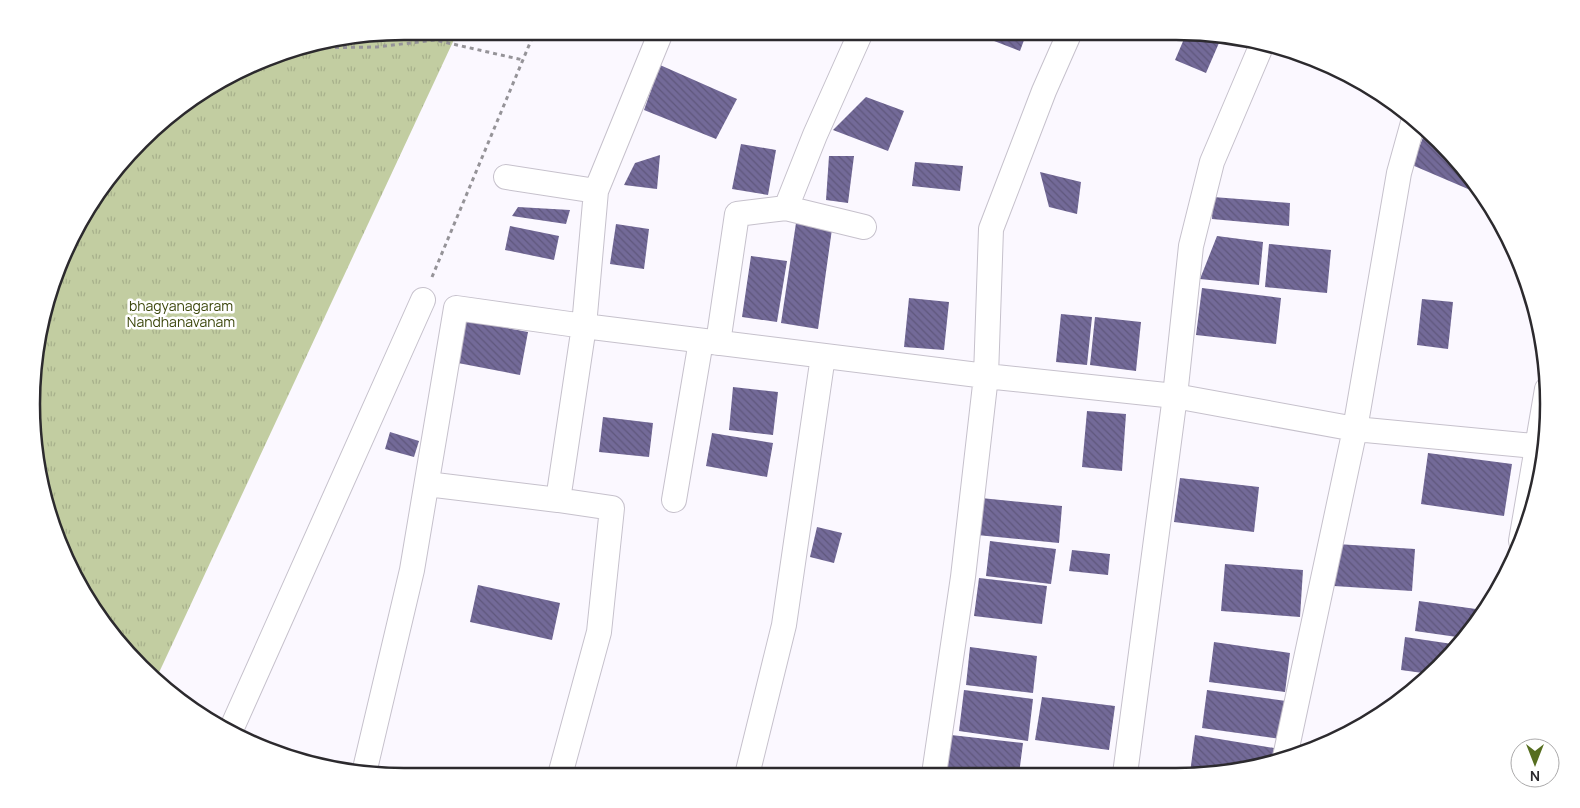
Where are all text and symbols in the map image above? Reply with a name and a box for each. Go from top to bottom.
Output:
park label: bhagyanagaram Nandhanavanam [127,296,235,331]
north arrow [1510,738,1560,788]
text: N [1530,767,1540,786]

